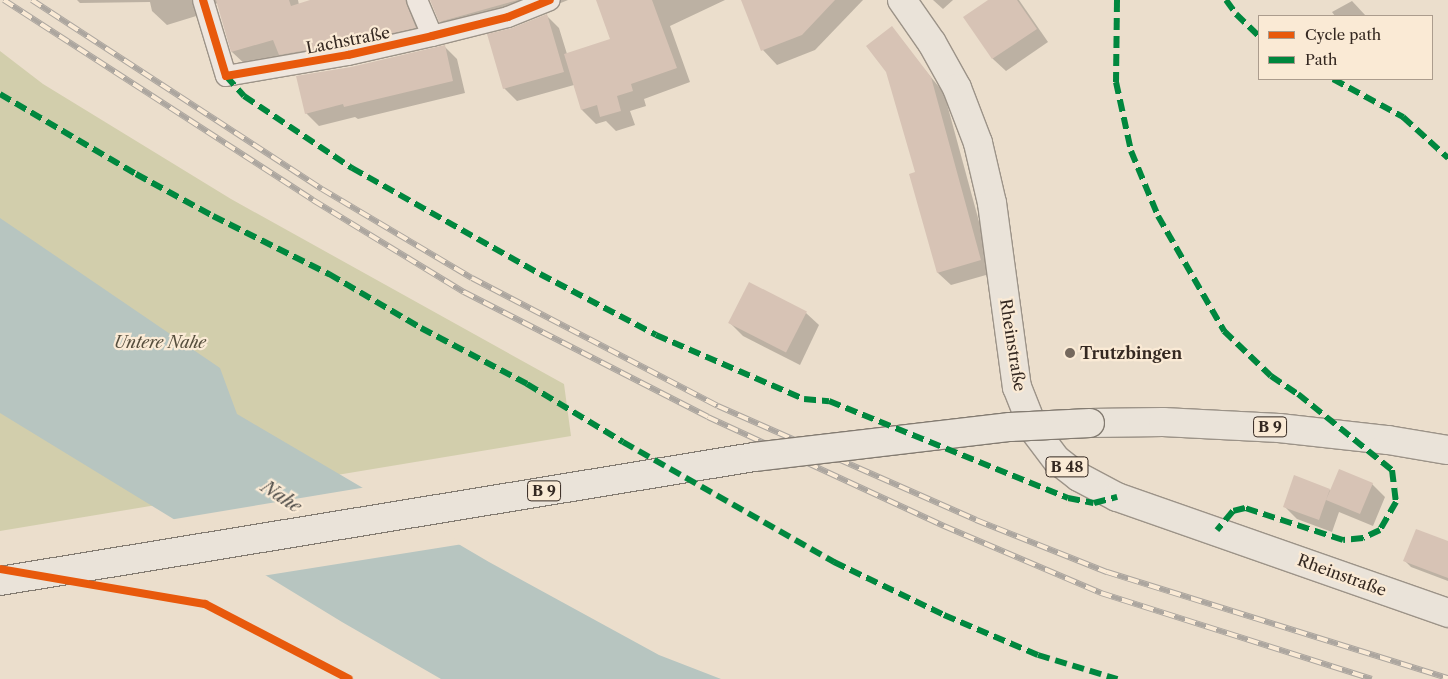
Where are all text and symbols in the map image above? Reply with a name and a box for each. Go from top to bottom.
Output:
legend [1258,15,1433,80]
street label: Lachstraße [304,22,392,58]
text: Cycle path [1305,25,1381,44]
text: Path [1305,50,1337,69]
street label: Rheinstraße [996,297,1030,393]
park label: Untere Nahe [114,332,206,352]
place label: Trutzbingen [1080,343,1182,363]
marker: Trutzbingen [1064,347,1076,359]
road number: B 9 [1252,414,1288,440]
road number: B 48 [1044,454,1090,480]
water label: Nahe [257,476,305,518]
road number: B 9 [526,478,562,504]
street label: Rheinstraße [1295,550,1389,600]

